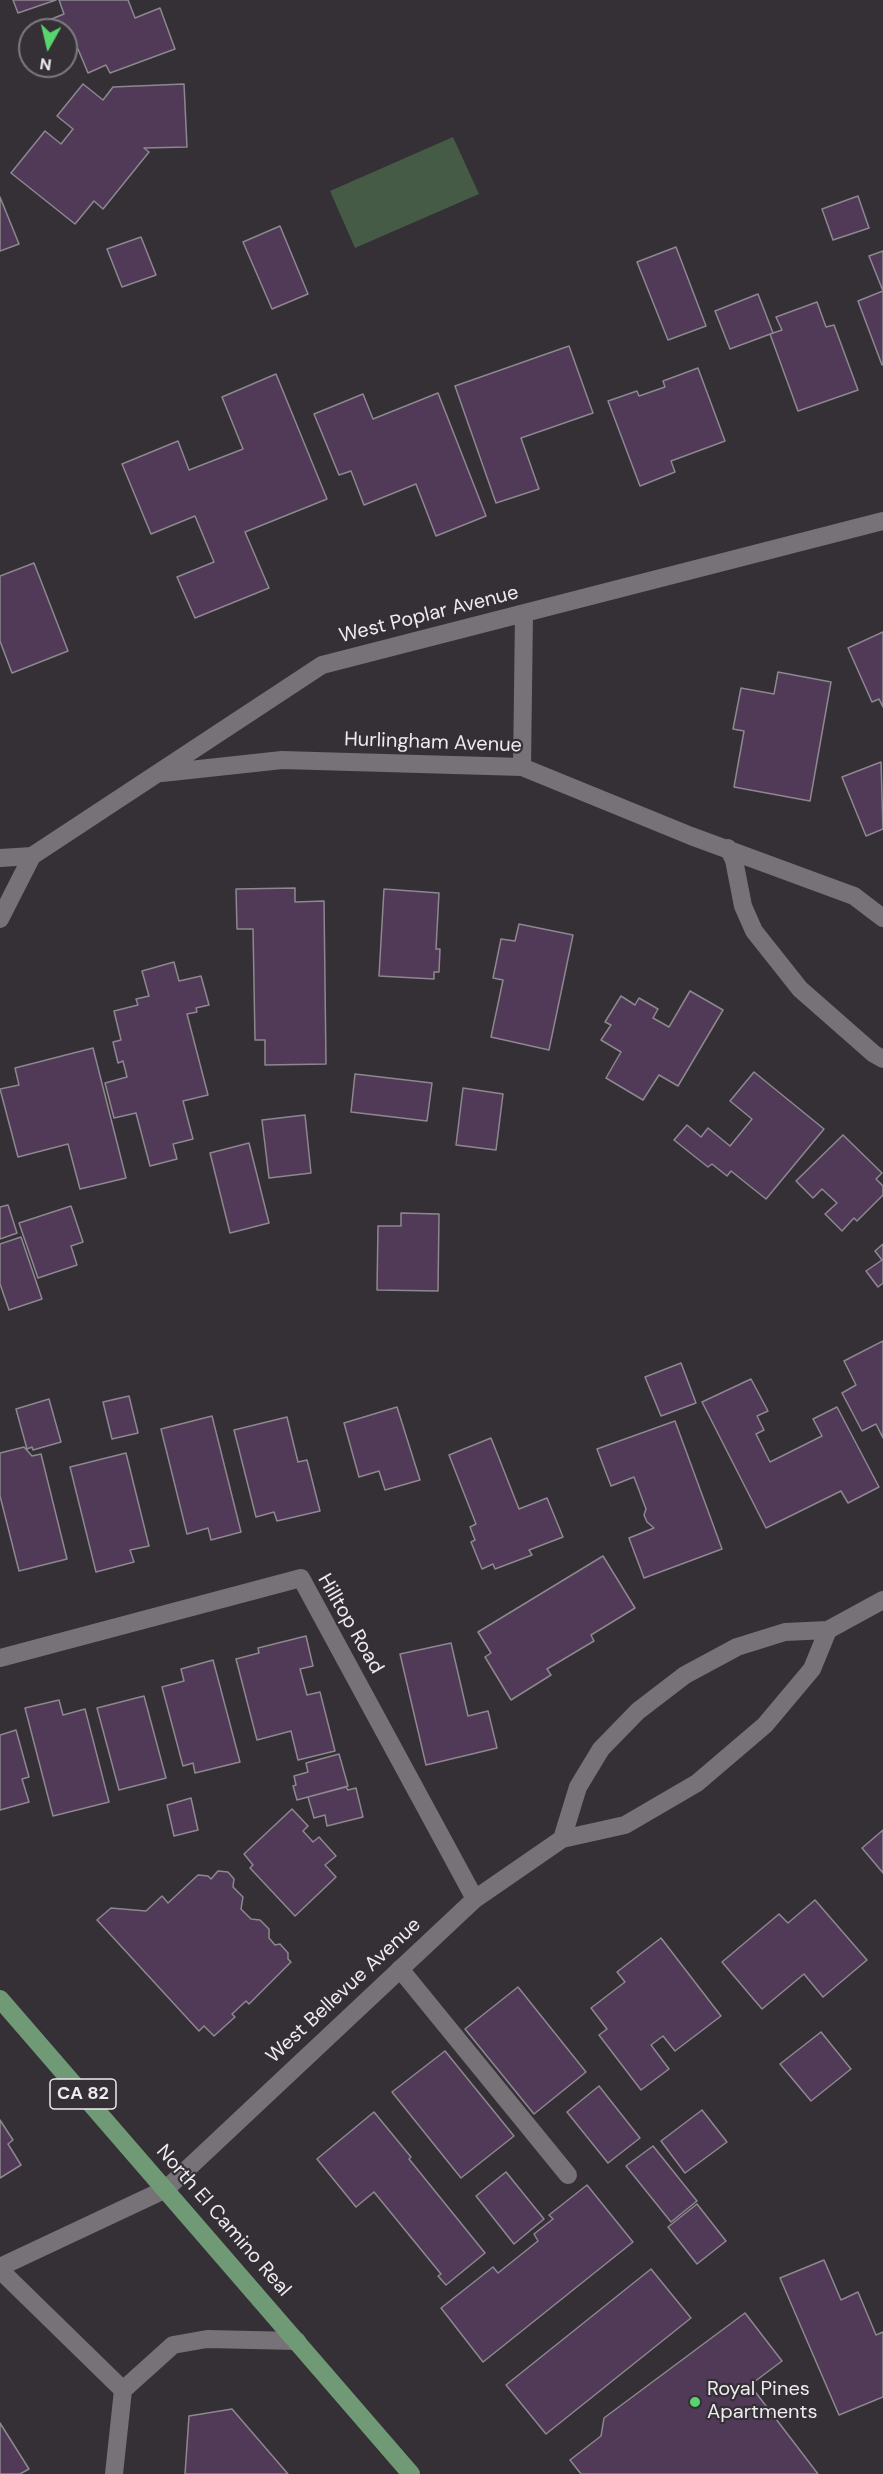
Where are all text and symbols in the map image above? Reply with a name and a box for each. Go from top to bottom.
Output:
north arrow [18,18,78,78]
text: N [38,53,53,76]
street label: West Poplar Avenue [337,581,521,649]
street label: Hurlingham Avenue [344,728,522,758]
street label: Hilltop Road [312,1570,388,1678]
street label: West Bellevue Avenue [262,1913,426,2069]
road number: CA 82 [50,2079,116,2109]
street label: North El Camino Real [151,2140,295,2302]
place label: Royal Pines Apartments [707,2378,817,2425]
marker: Royal Pines Apartments [688,2395,702,2409]

